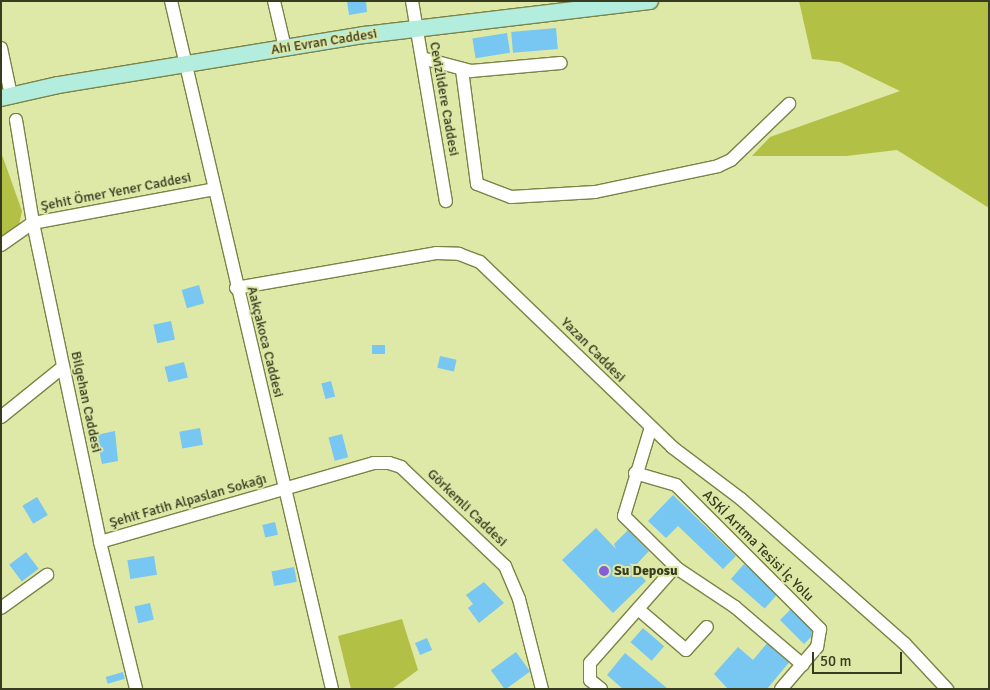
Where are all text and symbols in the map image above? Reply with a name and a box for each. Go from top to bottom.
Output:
street label: Ahi Evran Caddesi [270,25,378,59]
street label: Cevizlidere Caddesi [426,40,462,158]
street label: Şehit Ömer Yener Caddesi [39,169,193,215]
street label: Aakçakoca Caddesi [243,285,287,399]
street label: Yazan Caddesi [557,314,629,386]
street label: Bilgehan Caddesi [67,350,105,454]
street label: Görkemli Caddesi [424,466,510,550]
street label: Şehit Fatih Alpaslan Sokağı [107,470,269,532]
street label: ASKİ Arıtma Tesisi İç Yolu [699,487,817,605]
place label: Su Deposu [614,563,678,579]
marker: Su Deposu [598,565,610,577]
scale bar [815,642,905,674]
text: 50 m [820,652,851,670]

